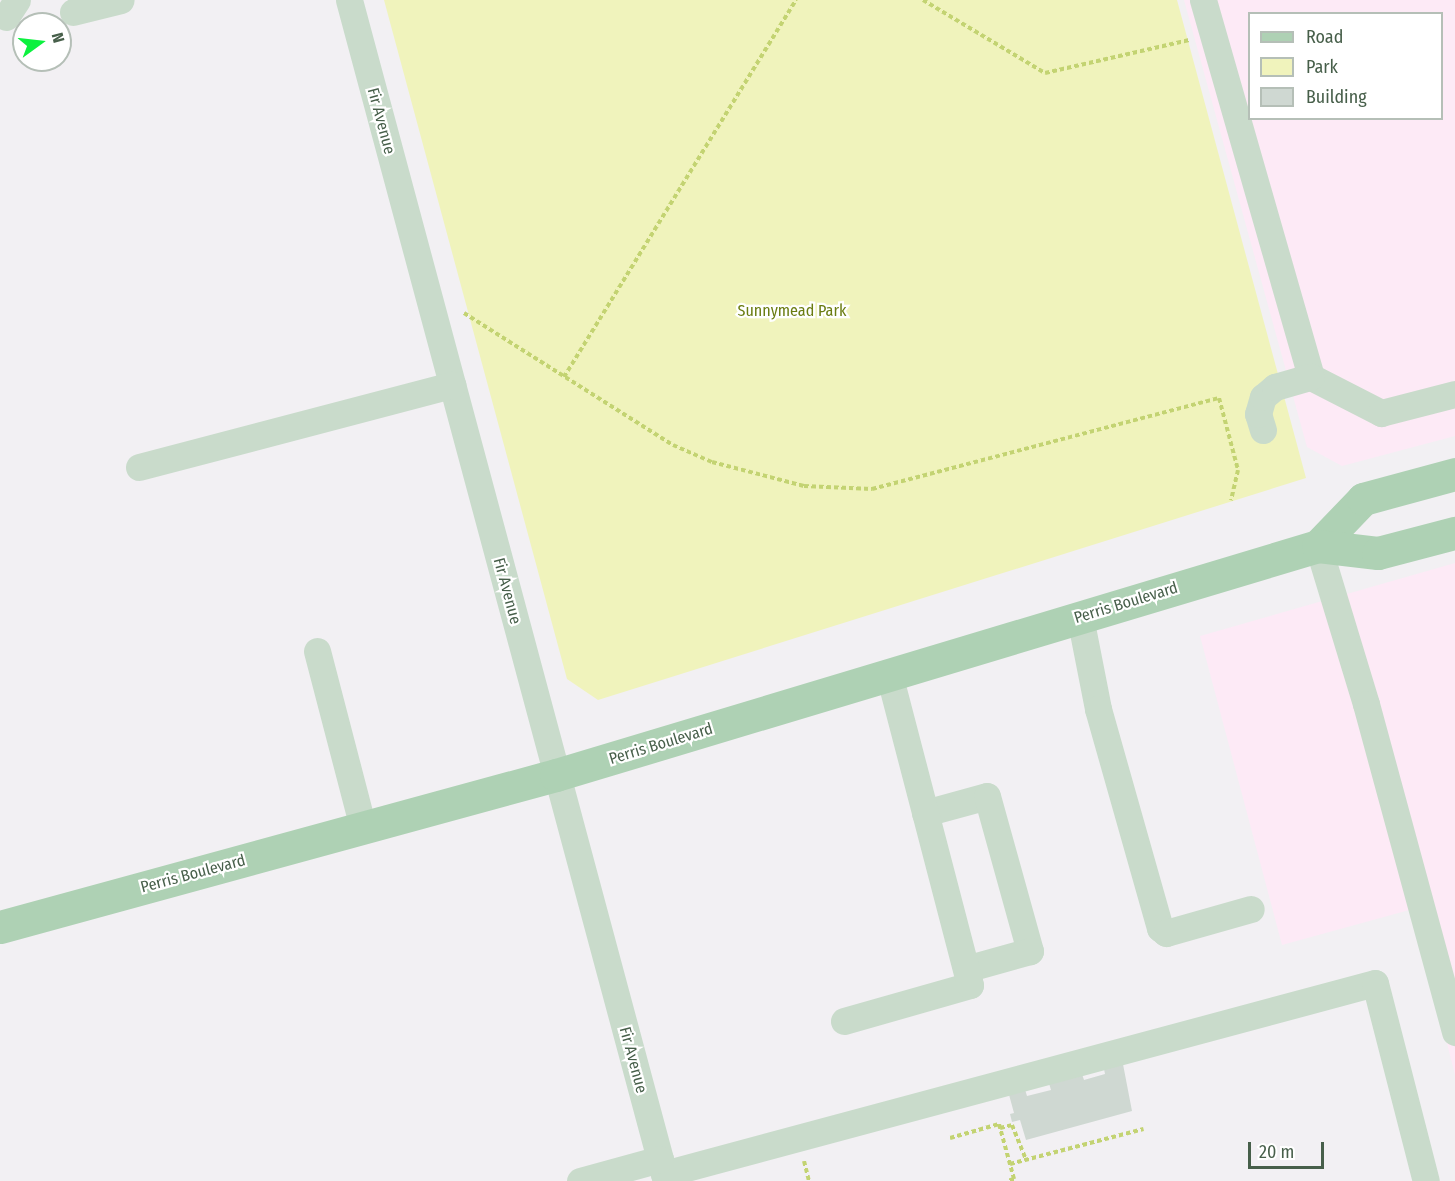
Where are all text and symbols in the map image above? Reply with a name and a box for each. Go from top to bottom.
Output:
north arrow [12,12,72,72]
legend [1248,12,1443,120]
text: Road [1306,26,1343,48]
text: N [48,31,68,45]
text: Park [1306,56,1338,78]
street label: Fir Avenue [363,86,399,156]
text: Building [1306,86,1367,108]
park label: Sunnymead Park [738,301,846,321]
street label: Fir Avenue [489,556,525,626]
street label: Perris Boulevard [1072,578,1180,628]
street label: Perris Boulevard [607,719,715,769]
street label: Perris Boulevard [139,851,247,897]
street label: Fir Avenue [615,1025,651,1095]
scale bar [1251,1130,1328,1168]
text: 20 m [1259,1141,1294,1163]

